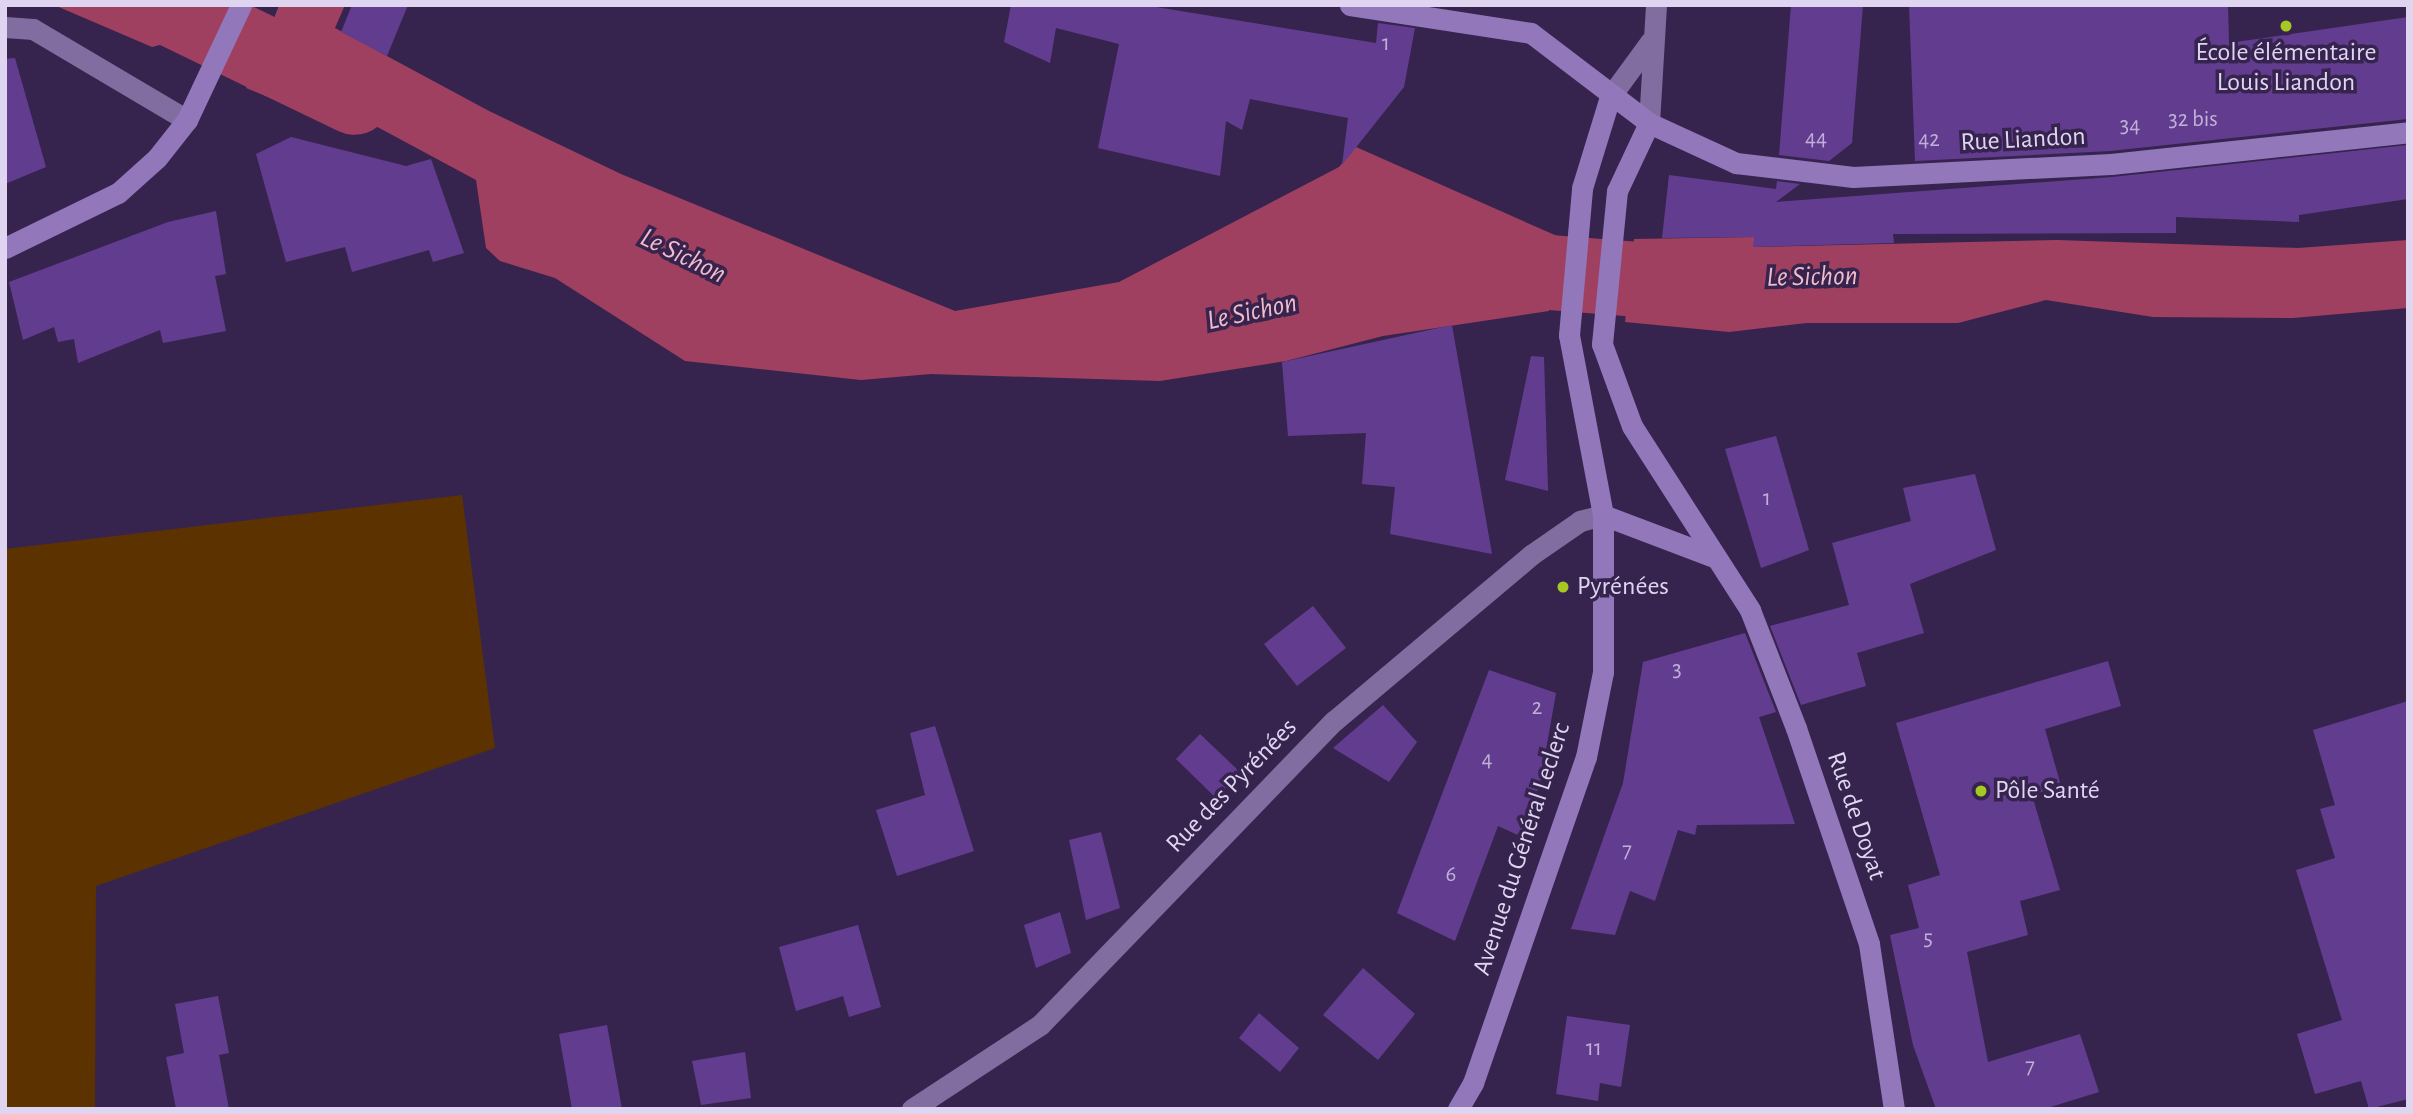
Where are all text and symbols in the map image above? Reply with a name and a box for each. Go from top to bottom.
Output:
marker: École élémentaire Louis Liandon [2278,18,2294,34]
house number: 1 [1382,30,1390,58]
place label: École élémentaire Louis Liandon [2196,37,2376,98]
house number: 32 bis [2168,106,2218,134]
house number: 34 [2120,112,2140,140]
street label: Rue Liandon [1960,121,2086,159]
house number: 44 [1805,125,1827,153]
house number: 42 [1918,126,1940,154]
water label: Le Sichon [635,221,731,291]
water label: Le Sichon [1766,259,1858,295]
water label: Le Sichon [1204,286,1300,338]
house number: 1 [1763,485,1771,513]
place label: Pyrénées [1577,571,1669,603]
marker: Pyrénées [1555,579,1571,595]
house number: 3 [1672,656,1682,684]
house number: 2 [1532,694,1542,722]
street label: Rue des Pyrénées [1160,712,1304,860]
street label: Avenue du Général Leclerc [1466,719,1578,979]
house number: 4 [1481,746,1493,774]
street label: Rue de Doyat [1820,748,1892,884]
place label: Pôle Santé [1995,775,2100,807]
marker: Pôle Santé [1973,783,1989,799]
house number: 7 [1622,837,1632,865]
house number: 6 [1446,861,1456,889]
house number: 5 [1923,925,1933,953]
house number: 11 [1586,1035,1602,1063]
house number: 7 [2025,1053,2035,1081]

